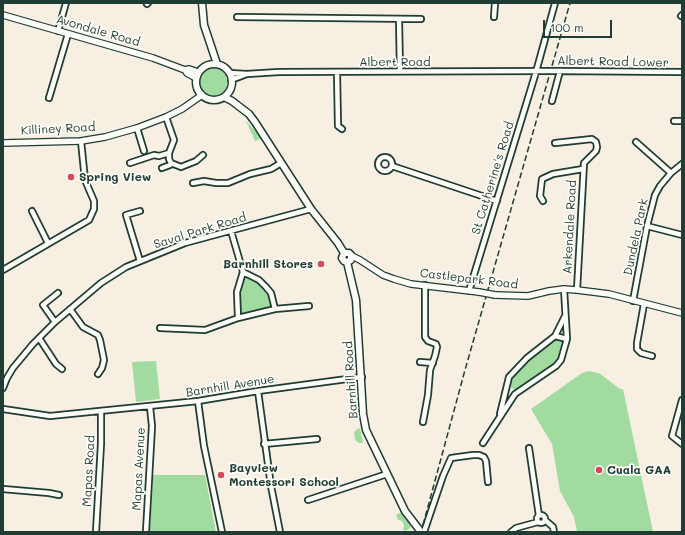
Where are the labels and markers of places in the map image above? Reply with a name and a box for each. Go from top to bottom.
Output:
place label: Spring View [79,170,151,184]
marker: Spring View [66,172,76,182]
place label: Barnhill Stores [223,257,313,271]
marker: Barnhill Stores [316,259,326,269]
place label: Bayview Montessori School [229,461,339,489]
place label: Cuala GAA [607,463,671,477]
marker: Cuala GAA [594,465,604,475]
marker: Bayview Montessori School [216,470,226,480]

